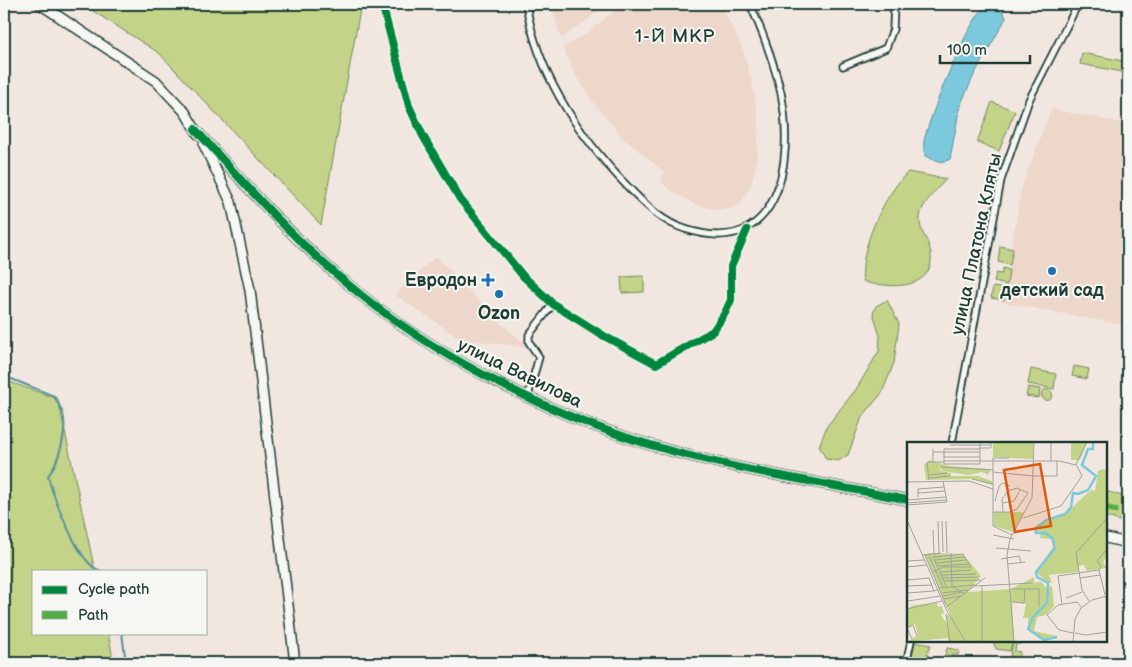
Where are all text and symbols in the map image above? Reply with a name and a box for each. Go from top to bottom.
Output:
district label: 1-Й МКР [635,25,715,48]
scale bar [940,32,1030,64]
text: 100 m [947,41,987,60]
street label: улица Платона Кляты [947,151,1006,337]
marker: детский сад [1046,265,1058,277]
place label: Евродон [405,270,477,291]
marker: Евродон [481,273,495,287]
place label: детский сад [999,280,1104,301]
marker: Ozon [493,288,505,300]
place label: Ozon [478,303,520,324]
street label: улица Вавилова [454,334,586,413]
inset map [907,442,1107,642]
legend [32,570,208,634]
text: Cycle path [78,580,149,599]
text: Path [78,606,108,625]

